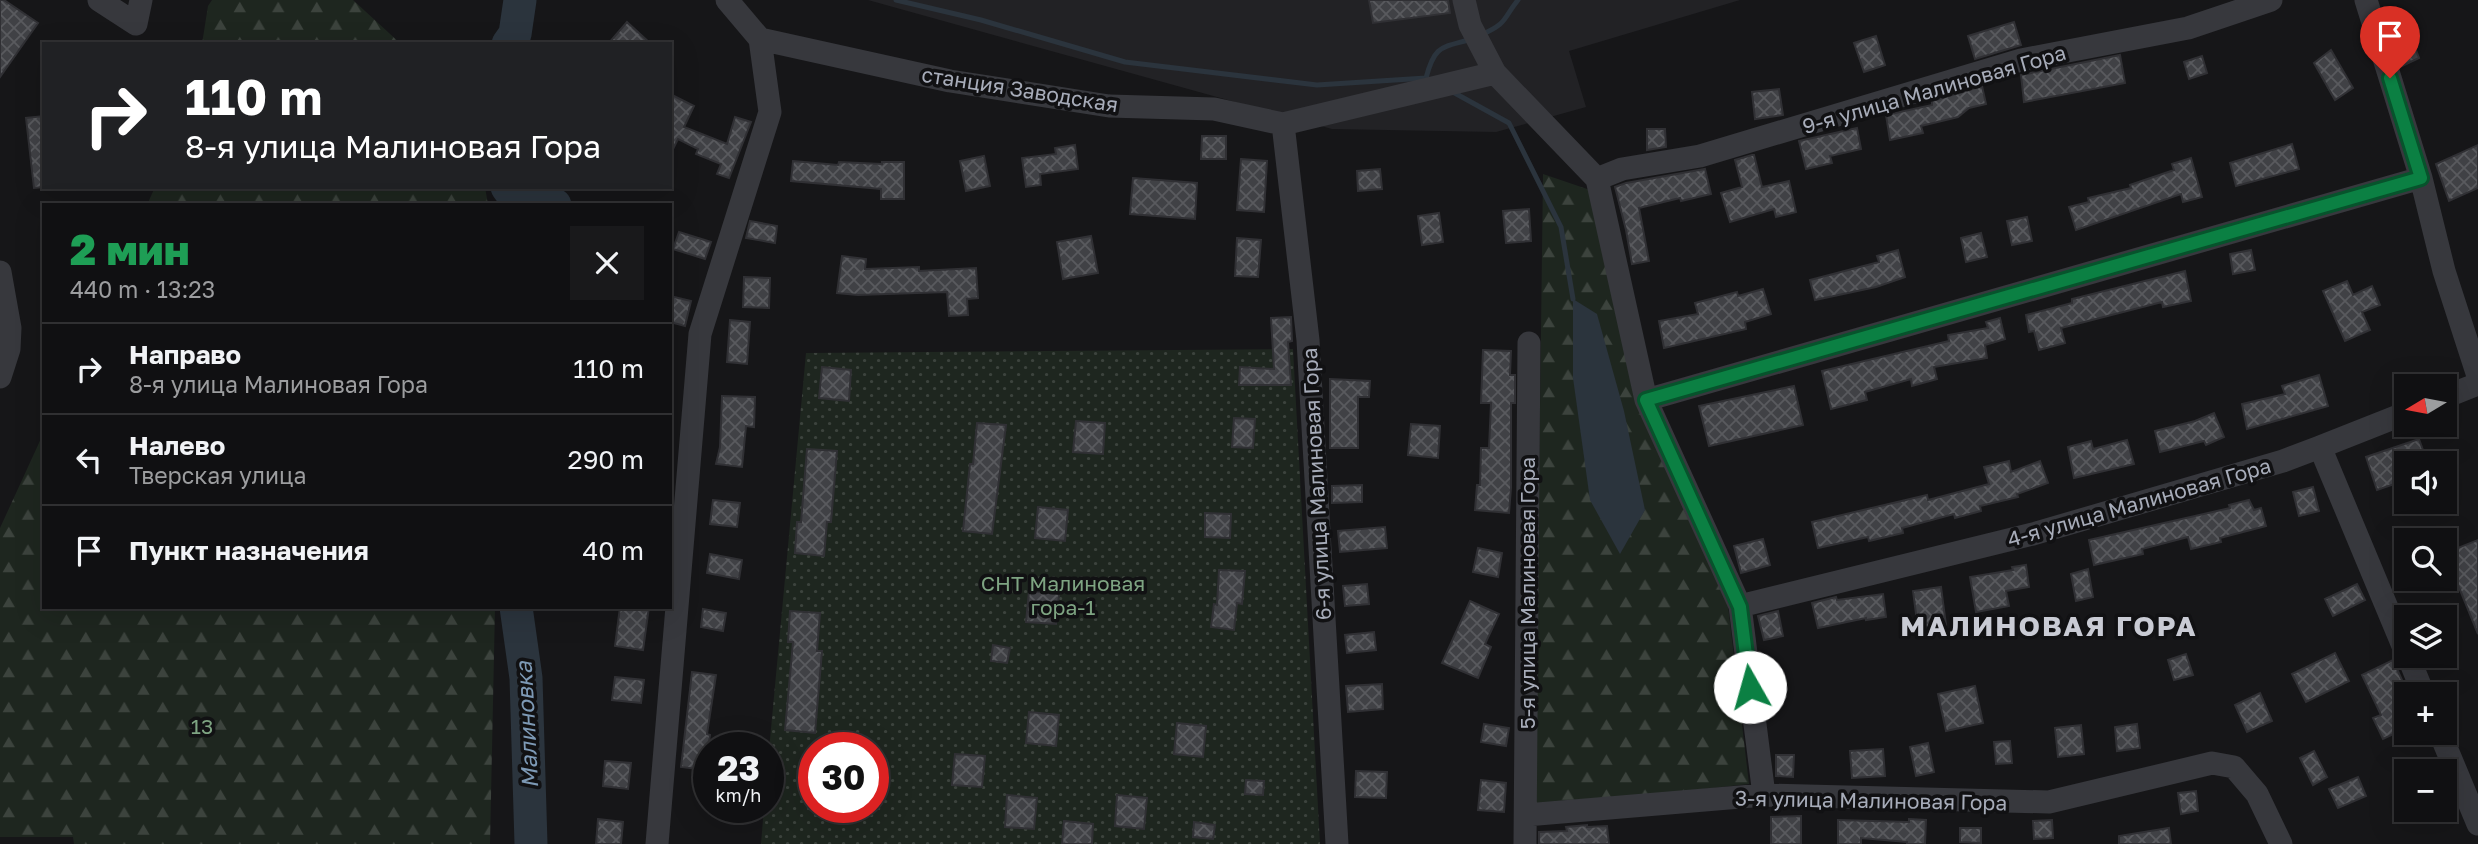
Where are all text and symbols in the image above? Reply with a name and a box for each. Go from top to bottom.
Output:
pin [2360,6,2420,78]
icon: arrive [2371,17,2409,55]
street label: 9-я улица Малиновая Гора [1799,39,2069,139]
street label: станция Заводская [920,61,1120,117]
text: 110 m [185,67,322,126]
icon: right [70,70,161,161]
text: 8-я улица Малиновая Гора [185,127,601,165]
text: 2 мин [70,224,190,274]
button: close [570,226,644,300]
text: 440 m · 13:23 [70,275,215,303]
text: Направо [129,339,241,370]
street label: 6-я улица Малиновая Гора [1296,347,1336,621]
icon: right [70,350,108,388]
text: 110 m [573,353,644,384]
text: 8-я улица Малиновая Гора [129,370,428,398]
north arrow [2394,374,2457,438]
map controls [2394,374,2457,822]
text: Налево [129,430,225,461]
icon: left [70,441,108,479]
text: 290 m [568,444,644,475]
button: sound [2394,451,2457,514]
street label: 4-я улица Малиновая Гора [2004,452,2274,552]
street label: 5-я улица Малиновая Гора [1514,457,1540,729]
text: Тверская улица [129,461,306,489]
button: search [2394,528,2457,591]
icon: arrive [70,532,108,570]
text: Пункт назначения [129,535,369,566]
text: 40 m [583,535,644,566]
park label: СНТ Малиновая гора-1 [981,570,1145,620]
button: layers [2394,605,2457,668]
district label: МАЛИНОВАЯ ГОРА [1900,609,2198,642]
position arrow [1713,650,1787,724]
water label: Малиновка [509,660,543,789]
button: + [2394,682,2457,745]
park label: 13 [191,713,213,739]
speed limit sign: 30 [798,732,889,823]
text: 23 [717,747,760,789]
button: − [2394,759,2457,822]
text: km/h [716,784,761,806]
street label: 3-я улица Малиновая Гора [1735,785,2007,815]

